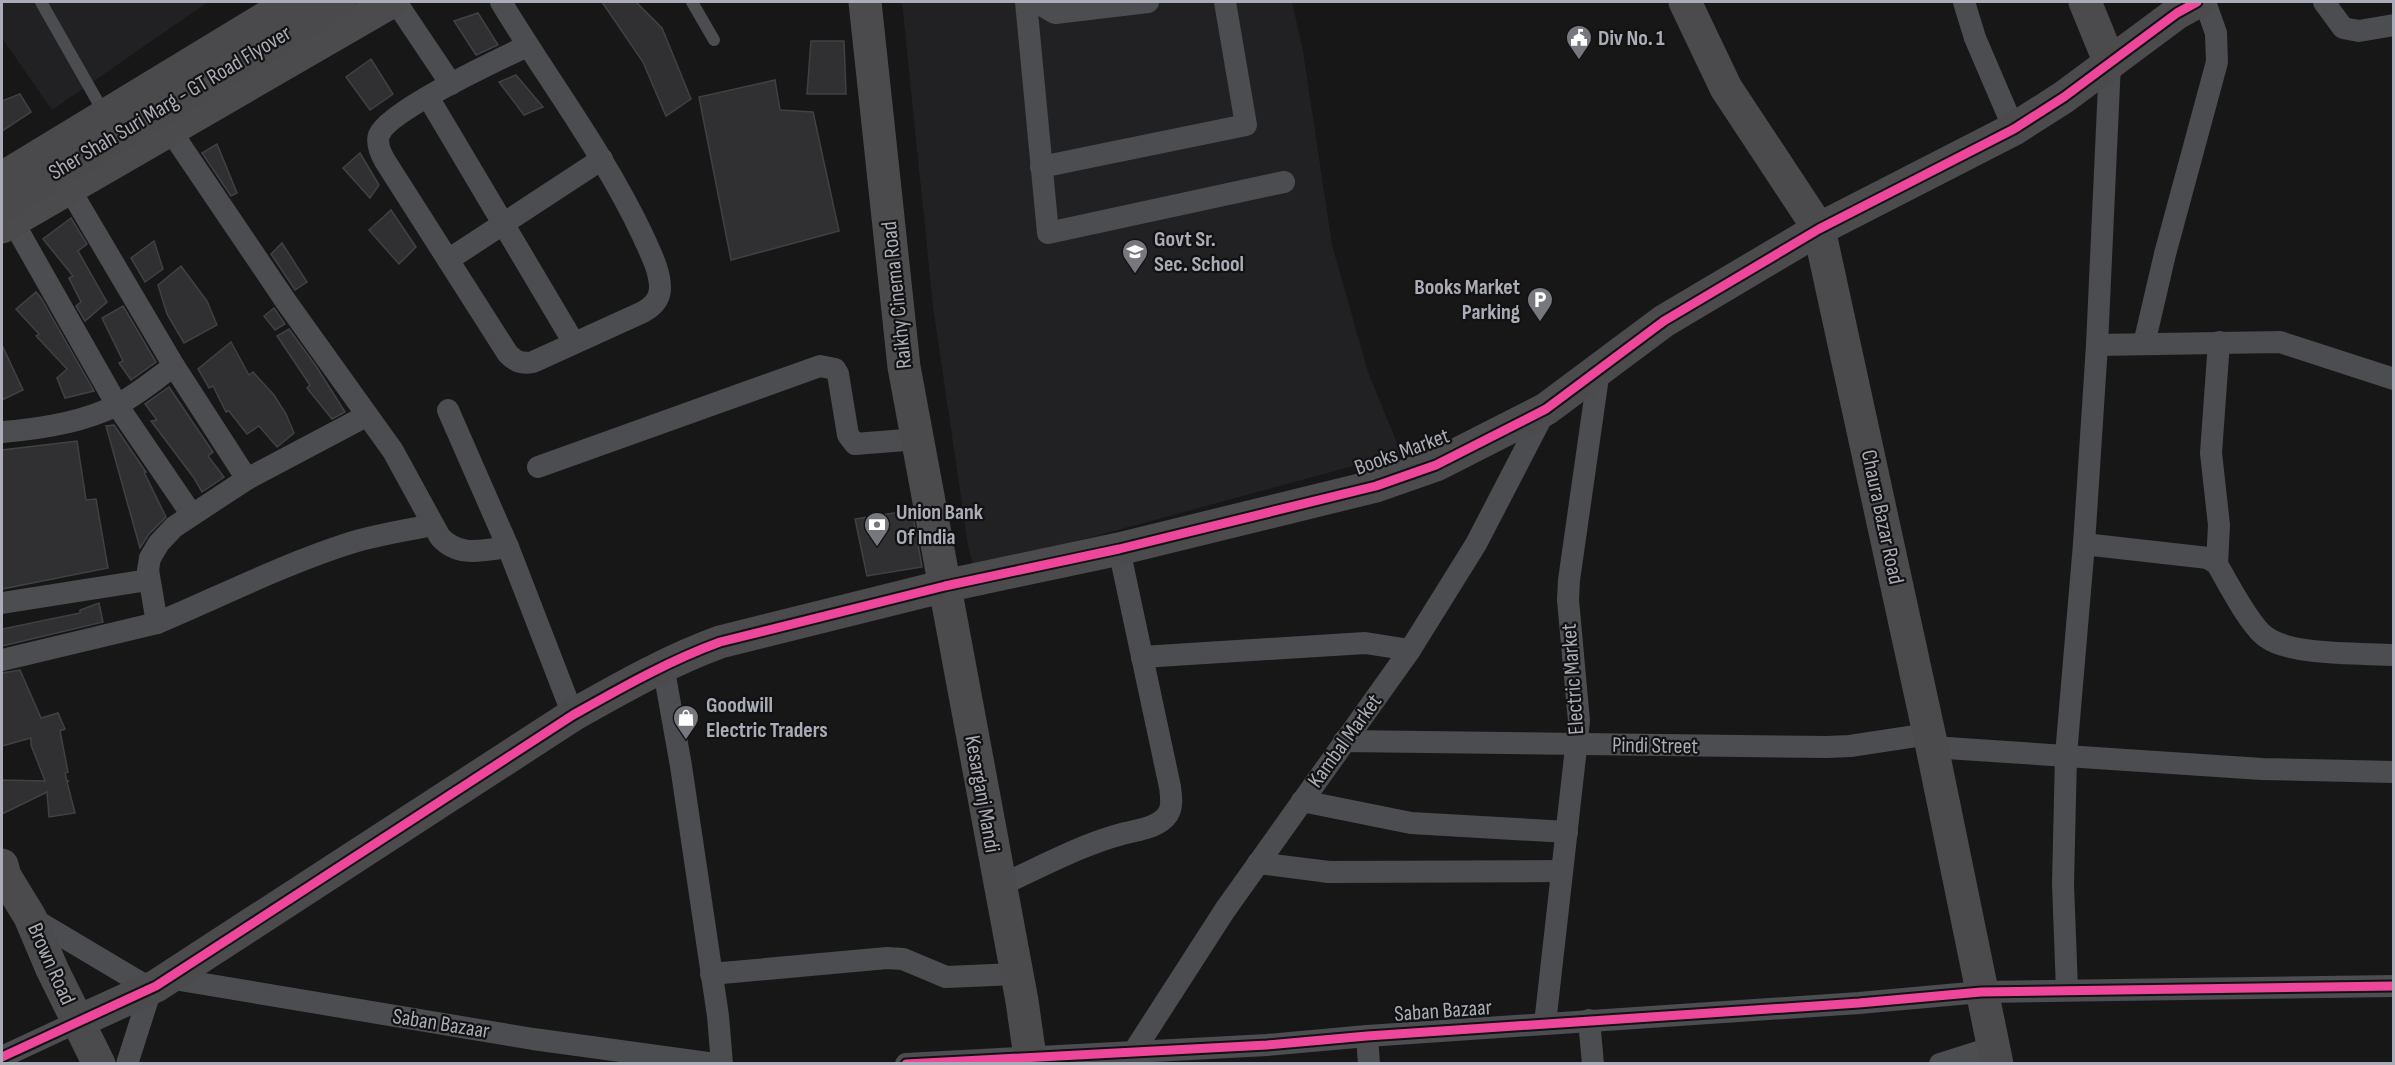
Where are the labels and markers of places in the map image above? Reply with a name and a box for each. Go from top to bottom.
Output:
public building icon: Div No. 1 [1564,23,1594,61]
place label: Div No. 1 [1598,25,1665,52]
place label: Govt Sr. Sec. School [1154,226,1244,278]
school or university icon: Govt Sr. Sec. School [1120,237,1150,275]
place label: Books Market Parking [1414,274,1520,326]
parking icon: Books Market Parking [1525,285,1555,323]
place label: Union Bank Of India [896,499,984,551]
bank icon: Union Bank Of India [862,510,892,548]
place label: Goodwill Electric Traders [706,692,828,744]
shop icon: Goodwill Electric Traders [671,703,701,741]

